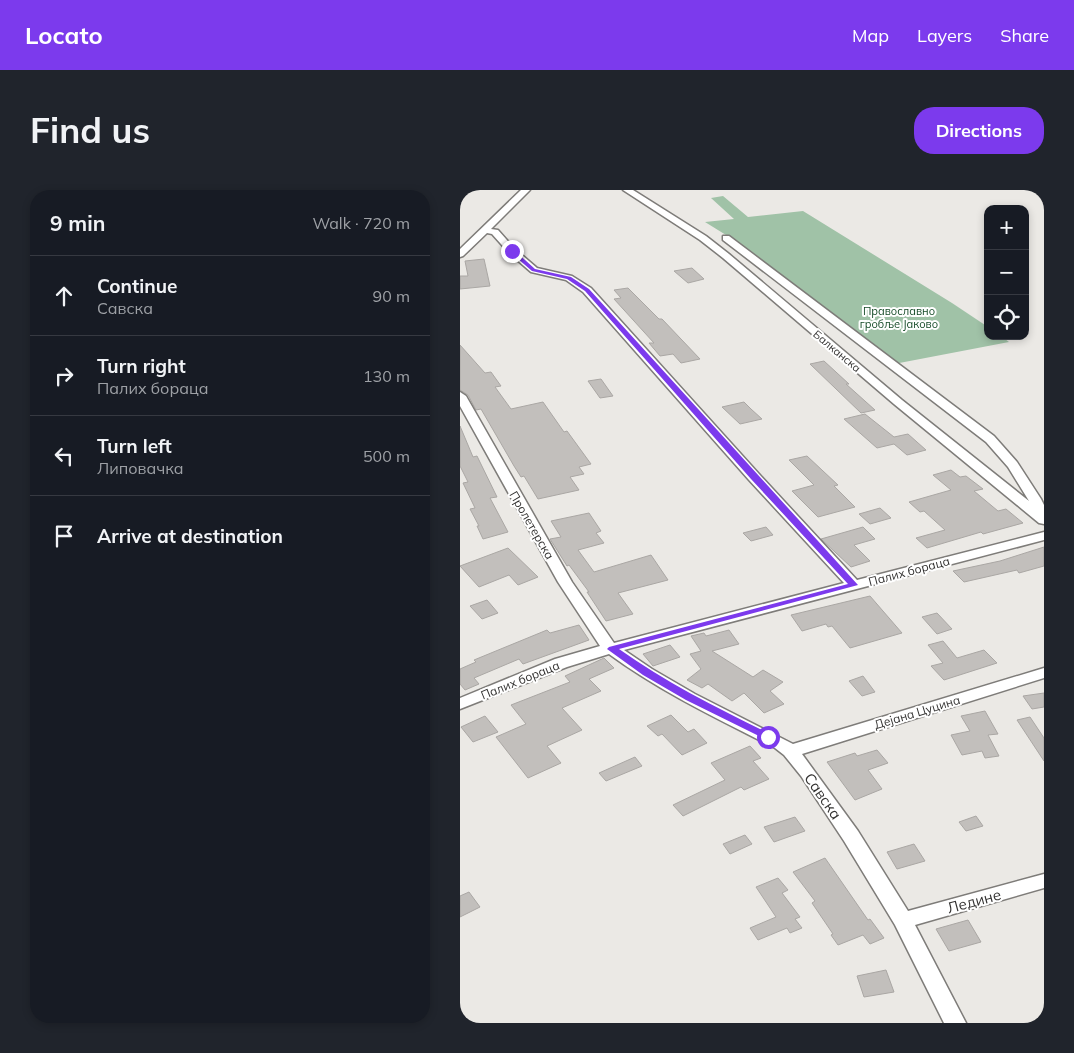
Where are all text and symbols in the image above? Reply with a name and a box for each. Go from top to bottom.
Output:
text: Locato [25,20,103,50]
text: Map [852,24,889,47]
text: Layers [917,24,972,47]
text: Share [1000,24,1049,47]
button: Directions [914,107,1044,154]
text: Find us [30,108,150,152]
map controls [984,205,1029,340]
button: + [984,205,1029,250]
text: 9 min [50,210,105,236]
text: Walk · 720 m [312,213,410,233]
route end [501,240,524,263]
button: − [984,250,1029,295]
text: Continue [97,274,177,298]
icon: ahead [50,282,78,310]
text: 90 m [373,286,410,306]
button: locate [984,295,1029,340]
text: Савска [97,298,153,318]
park label: Православно гробље Јаково [860,304,938,331]
street label: Балканска [810,327,864,375]
text: Turn right [97,354,186,378]
icon: right [50,362,78,390]
text: 130 m [363,366,410,386]
text: Палих бораца [97,378,208,398]
text: Turn left [97,434,172,458]
icon: left [50,442,78,470]
text: 500 m [363,446,410,466]
text: Липовачка [97,458,184,478]
street label: Пролетерска [506,488,558,562]
icon: arrive [50,522,78,550]
text: Arrive at destination [97,524,283,548]
street label: Палих бораца [867,553,951,589]
street label: Палих бораца [478,657,562,703]
street label: Дејана Цуцина [872,692,962,732]
route start [757,726,780,749]
street label: Савска [800,769,846,823]
street label: Ледине [945,885,1003,917]

